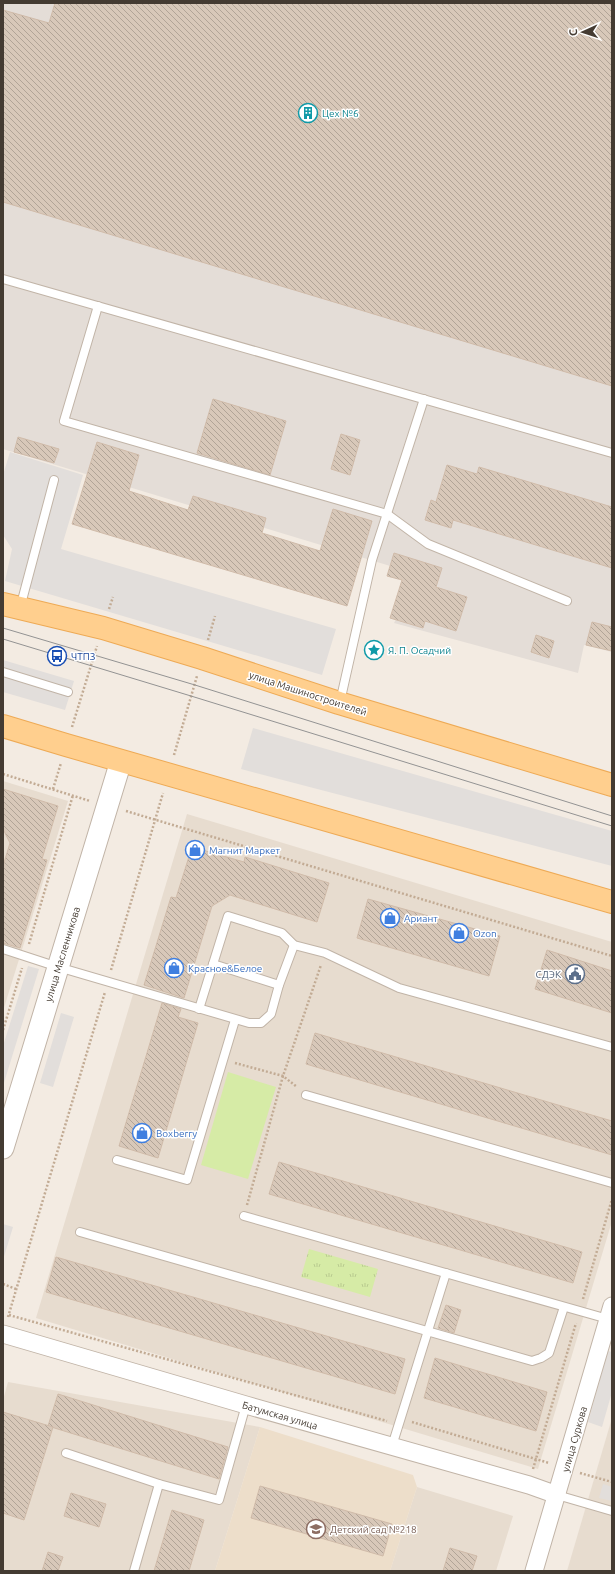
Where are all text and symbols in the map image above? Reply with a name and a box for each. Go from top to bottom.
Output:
north arrow [563,12,603,52]
text: С [567,29,579,36]
building icon: Цех №6 [297,102,319,124]
place label: Цех №6 [322,108,359,119]
place icon: Я. П. Осадчий [363,639,385,661]
bus stop icon: ЧТПЗ [46,645,68,667]
place label: Я. П. Осадчий [388,645,451,656]
place label: ЧТПЗ [71,651,96,662]
street label: улица Машиностроителей [248,669,368,718]
shop icon: Магнит Маркет [184,839,206,861]
place label: Магнит Маркет [209,845,281,856]
street label: улица Масленникова [43,905,82,1003]
shop icon: Ариант [379,907,401,929]
place label: Ариант [404,913,438,924]
shop icon: Ozon [448,922,470,944]
place label: Ozon [473,928,497,939]
shop icon: Красное&Белое [163,957,185,979]
place label: Красное&Белое [188,963,262,974]
public building icon: СДЭК [564,963,586,985]
place label: СДЭК [535,969,561,980]
shop icon: Boxberry [131,1122,153,1144]
place label: Boxberry [156,1128,197,1139]
street label: Батумская улица [241,1399,319,1432]
street label: улица Суркова [560,1405,589,1473]
school or university icon: Детский сад №218 [305,1518,327,1540]
place label: Детский сад №218 [330,1524,417,1535]

